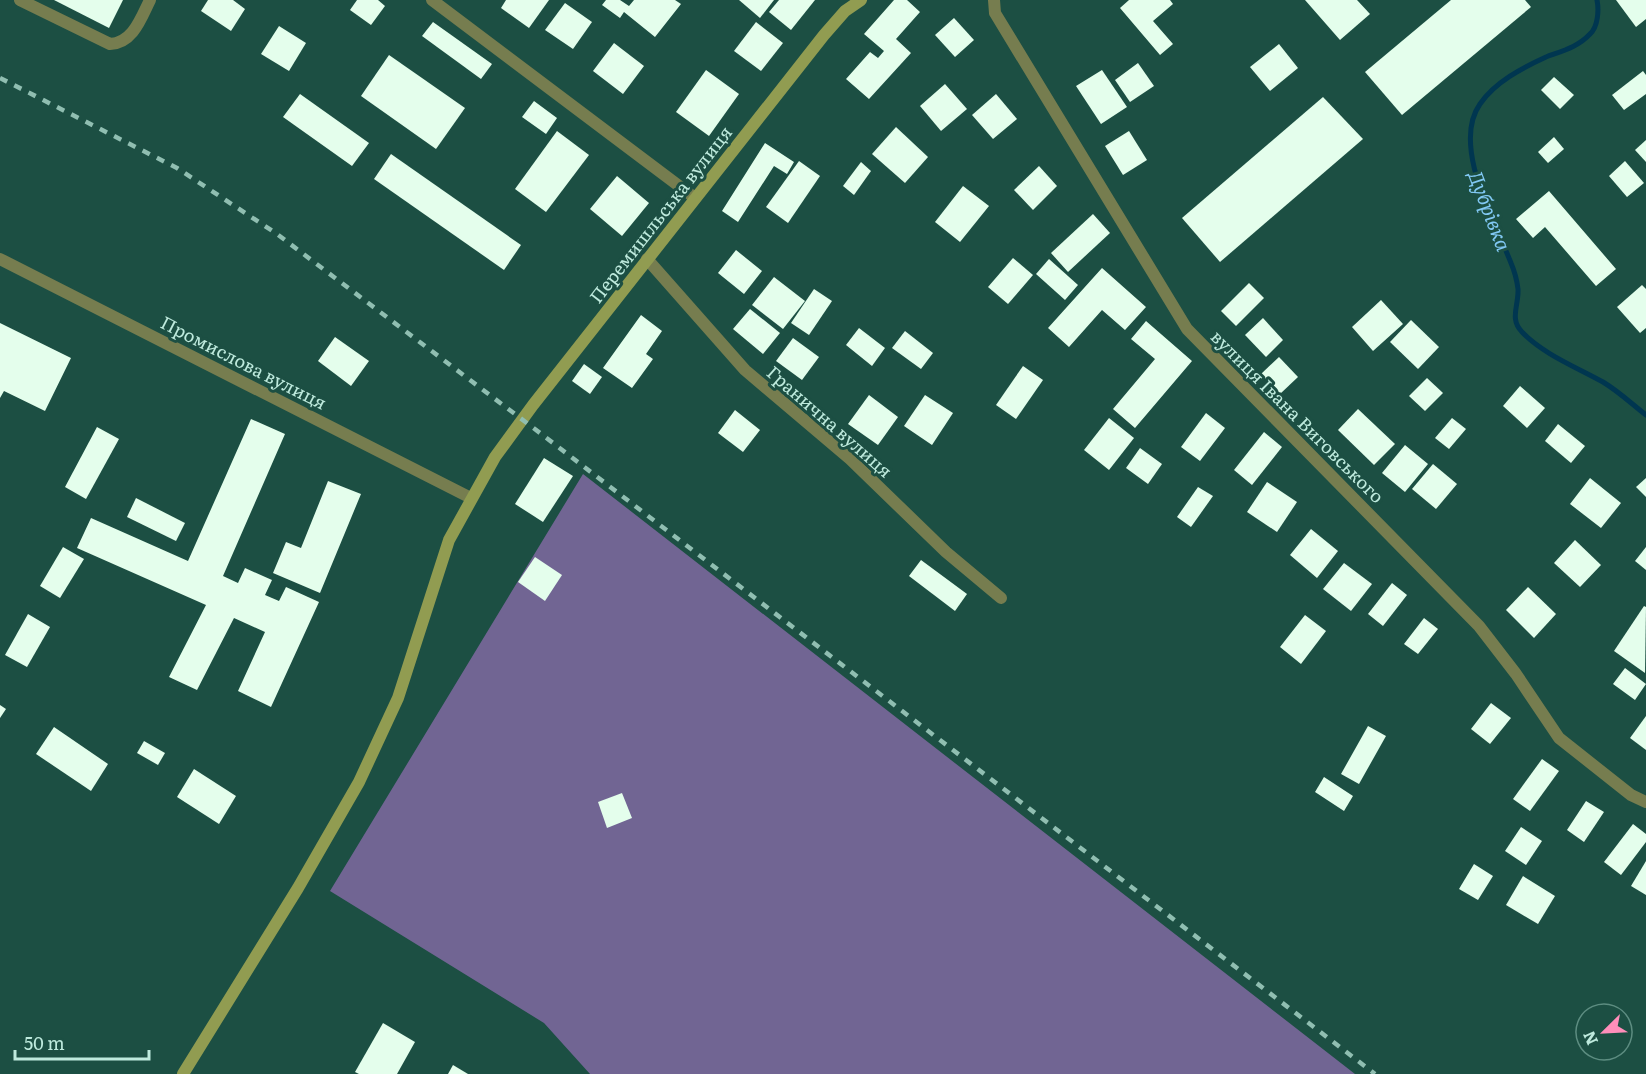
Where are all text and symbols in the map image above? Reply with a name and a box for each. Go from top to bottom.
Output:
street label: Перемишльська вулиця [582,120,738,308]
water label: Дубрівка [1462,165,1520,255]
street label: Промислова вулиця [156,308,332,416]
street label: вулиця Івана Виговського [1205,323,1391,509]
street label: Гранична вулиця [761,359,899,483]
north arrow [1574,1002,1634,1062]
scale bar [15,1023,148,1061]
text: N [1576,1027,1603,1050]
text: 50 m [24,1029,65,1056]

